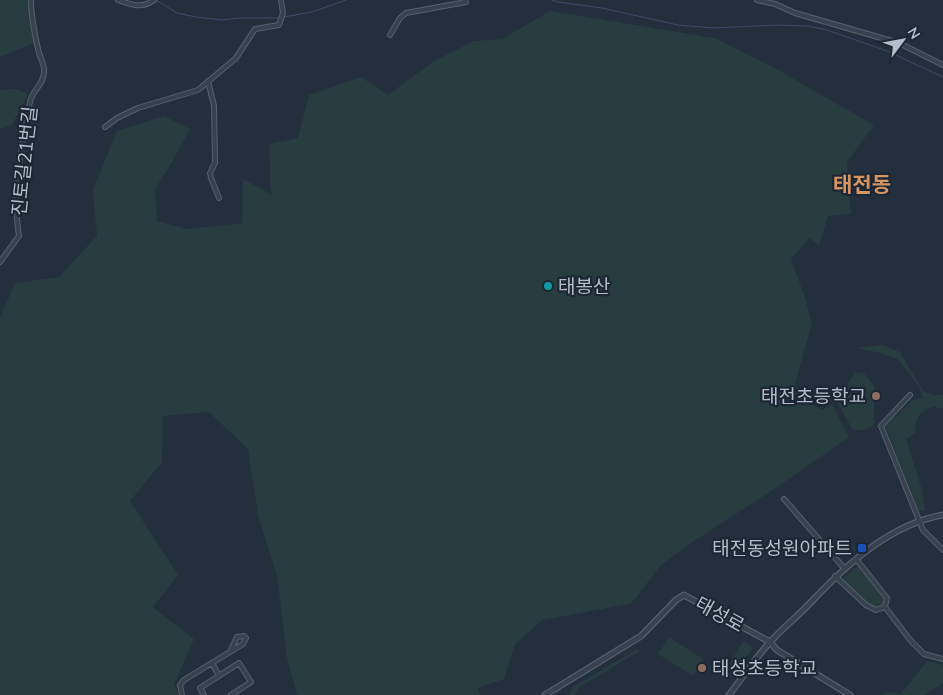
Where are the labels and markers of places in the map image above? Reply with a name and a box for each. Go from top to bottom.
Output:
place label: 태봉산 [558,274,610,298]
marker: 태봉산 [542,280,554,292]
place label: 태전초등학교 [761,384,866,408]
marker: 태전초등학교 [870,390,882,402]
place label: 태전동성원아파트 [712,536,852,560]
marker: 태전동성원아파트 [856,542,868,554]
place label: 태성초등학교 [712,656,817,680]
marker: 태성초등학교 [696,662,708,674]

